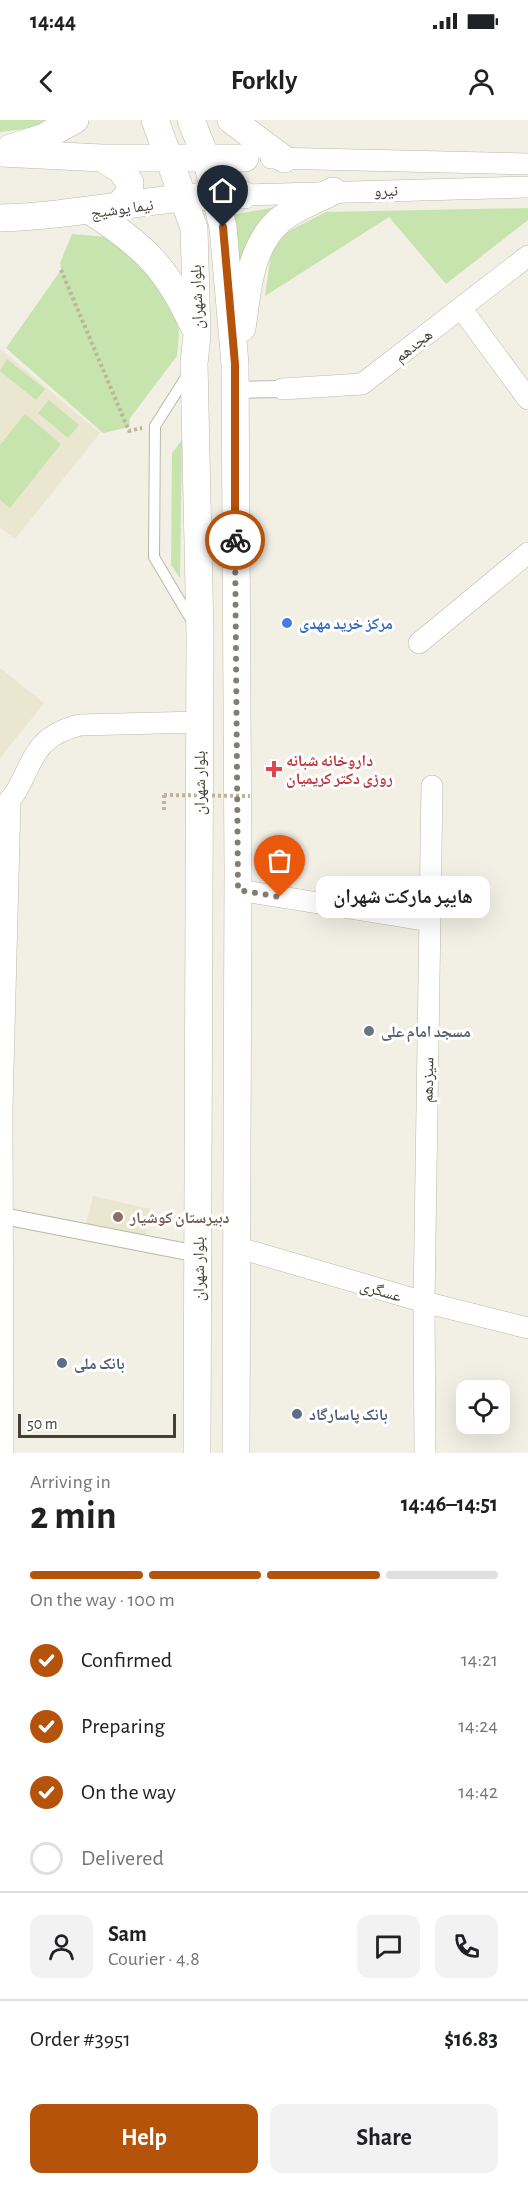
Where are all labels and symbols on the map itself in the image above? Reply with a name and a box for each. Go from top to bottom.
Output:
pin [197,165,248,227]
street label: نیرو [374,183,398,200]
street label: نیما یوشیج [90,197,155,223]
street label: بلوار شهران [188,264,208,330]
street label: هجدهم [392,326,437,367]
courier [205,510,265,570]
marker: مرکز خرید مهدی [280,616,294,630]
place label: مرکز خرید مهدی [299,616,393,633]
street label: بلوار شهران [192,751,210,815]
place label: داروخانه شبانه روزی دکتر کریمیان [286,753,393,788]
marker: داروخانه شبانه روزی دکتر کریمیان [267,762,281,776]
pin [254,835,305,897]
callout: هایپر مارکت شهران [316,876,490,918]
marker: مسجد امام علی [362,1024,376,1038]
place label: مسجد امام علی [381,1024,471,1043]
street label: سیزدهم [420,1057,438,1103]
marker: دبیرستان کوشیار [111,1210,125,1224]
place label: دبیرستان کوشیار [129,1210,230,1227]
street label: بلوار شهران [191,1237,209,1301]
street label: عسگری [358,1277,403,1306]
marker: بانک ملی [55,1356,69,1370]
place label: بانک ملی [74,1356,125,1373]
marker: بانک پاسارگاد [290,1407,304,1421]
place label: بانک پاسارگاد [309,1407,388,1424]
scale bar [18,1411,176,1438]

